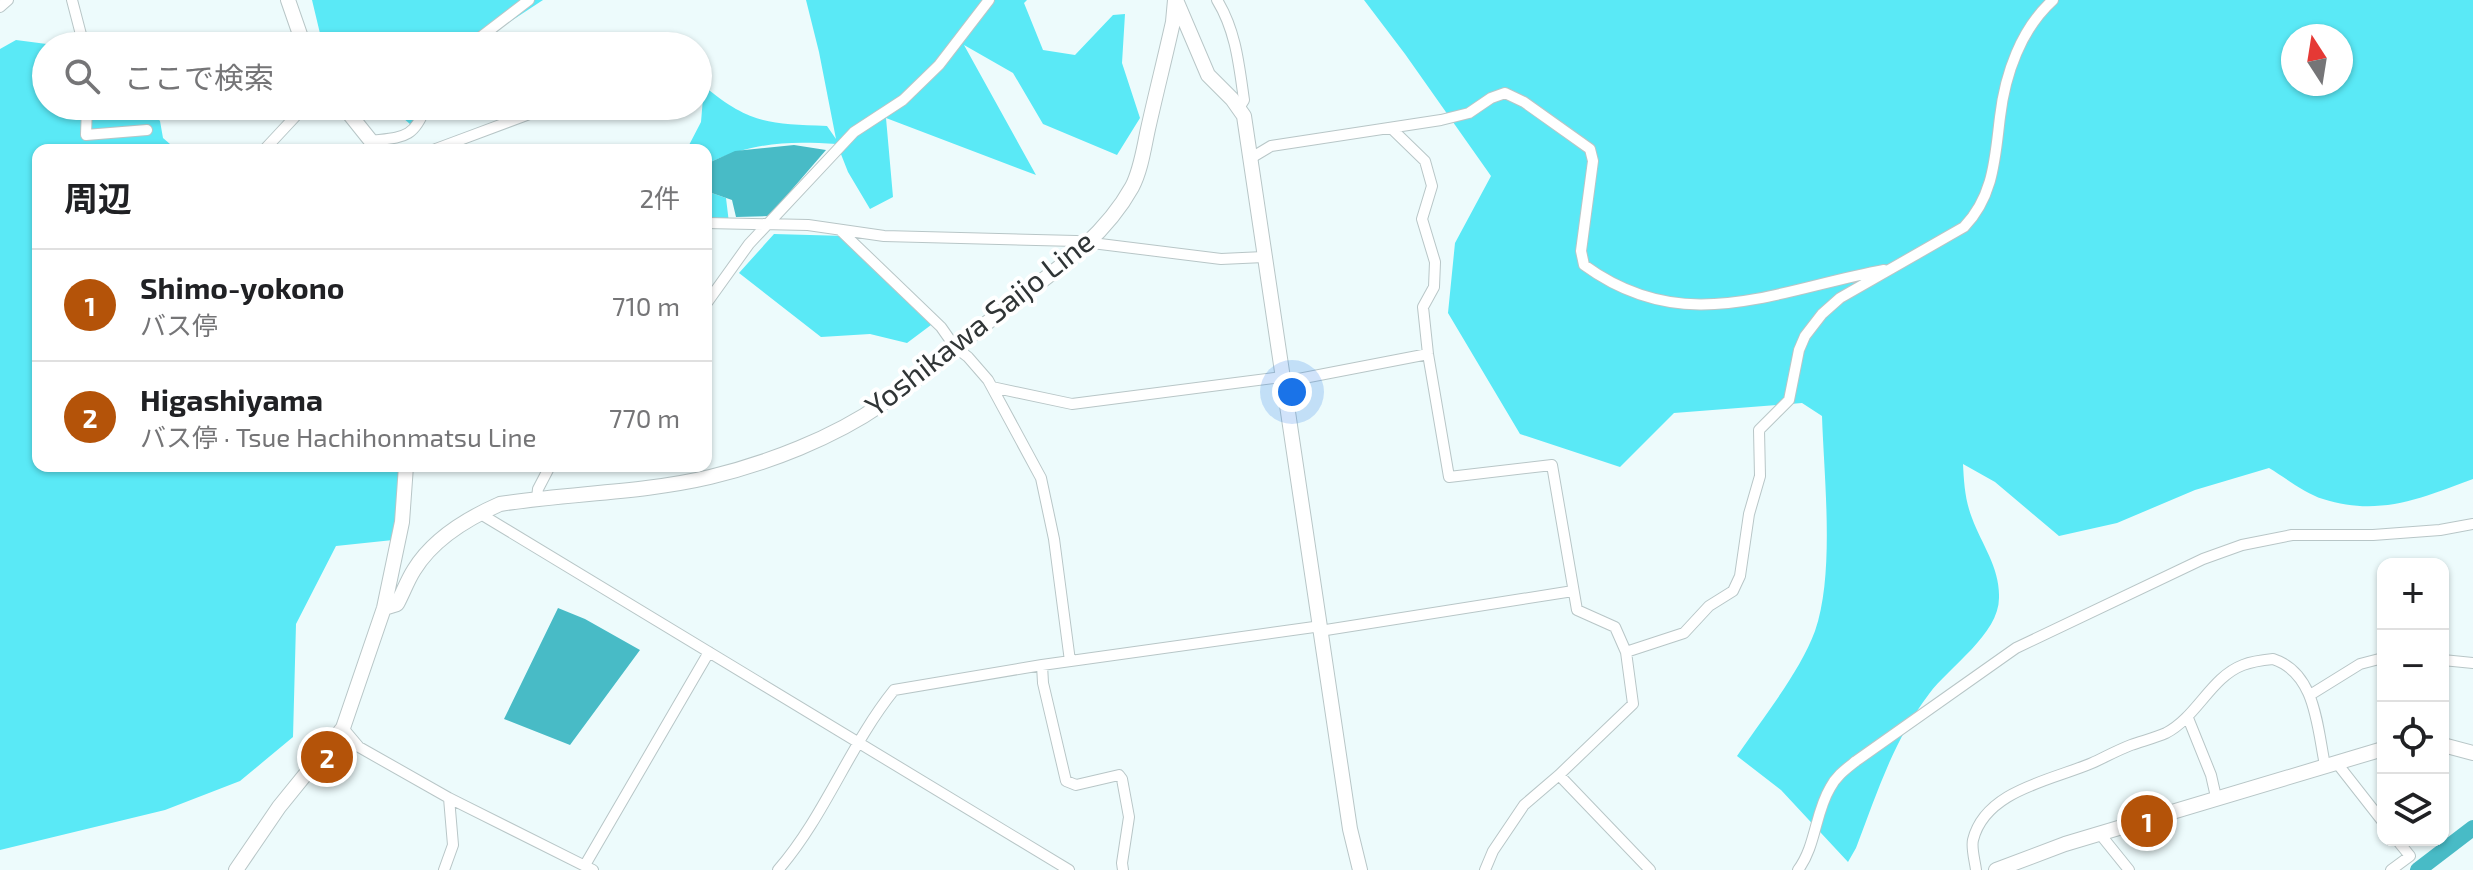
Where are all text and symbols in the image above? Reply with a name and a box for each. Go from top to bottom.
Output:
north arrow [2281,24,2353,96]
search box [32,32,712,120]
icon: search [60,54,104,98]
text: ここで検索 [124,59,274,95]
text: 周辺 [64,177,132,218]
text: 2件 [639,182,680,213]
street label: Yoshikawa Saijo Line [857,222,1100,423]
text: Shimo-yokono [140,269,344,305]
text: 1 [84,290,96,321]
text: 710 m [612,290,680,321]
text: バス停 [140,309,218,340]
your location [1272,372,1312,412]
text: Higashiyama [140,381,323,417]
text: 2 [82,402,98,433]
text: 770 m [609,402,680,433]
text: バス停 · Tsue Hachihonmatsu Line [140,421,537,452]
map controls [2377,558,2449,846]
button: + [2377,558,2449,630]
button: − [2377,630,2449,702]
button: locate [2377,702,2449,774]
pin: 2 [301,727,353,787]
button: layers [2377,774,2449,846]
pin: 1 [2121,791,2173,851]

